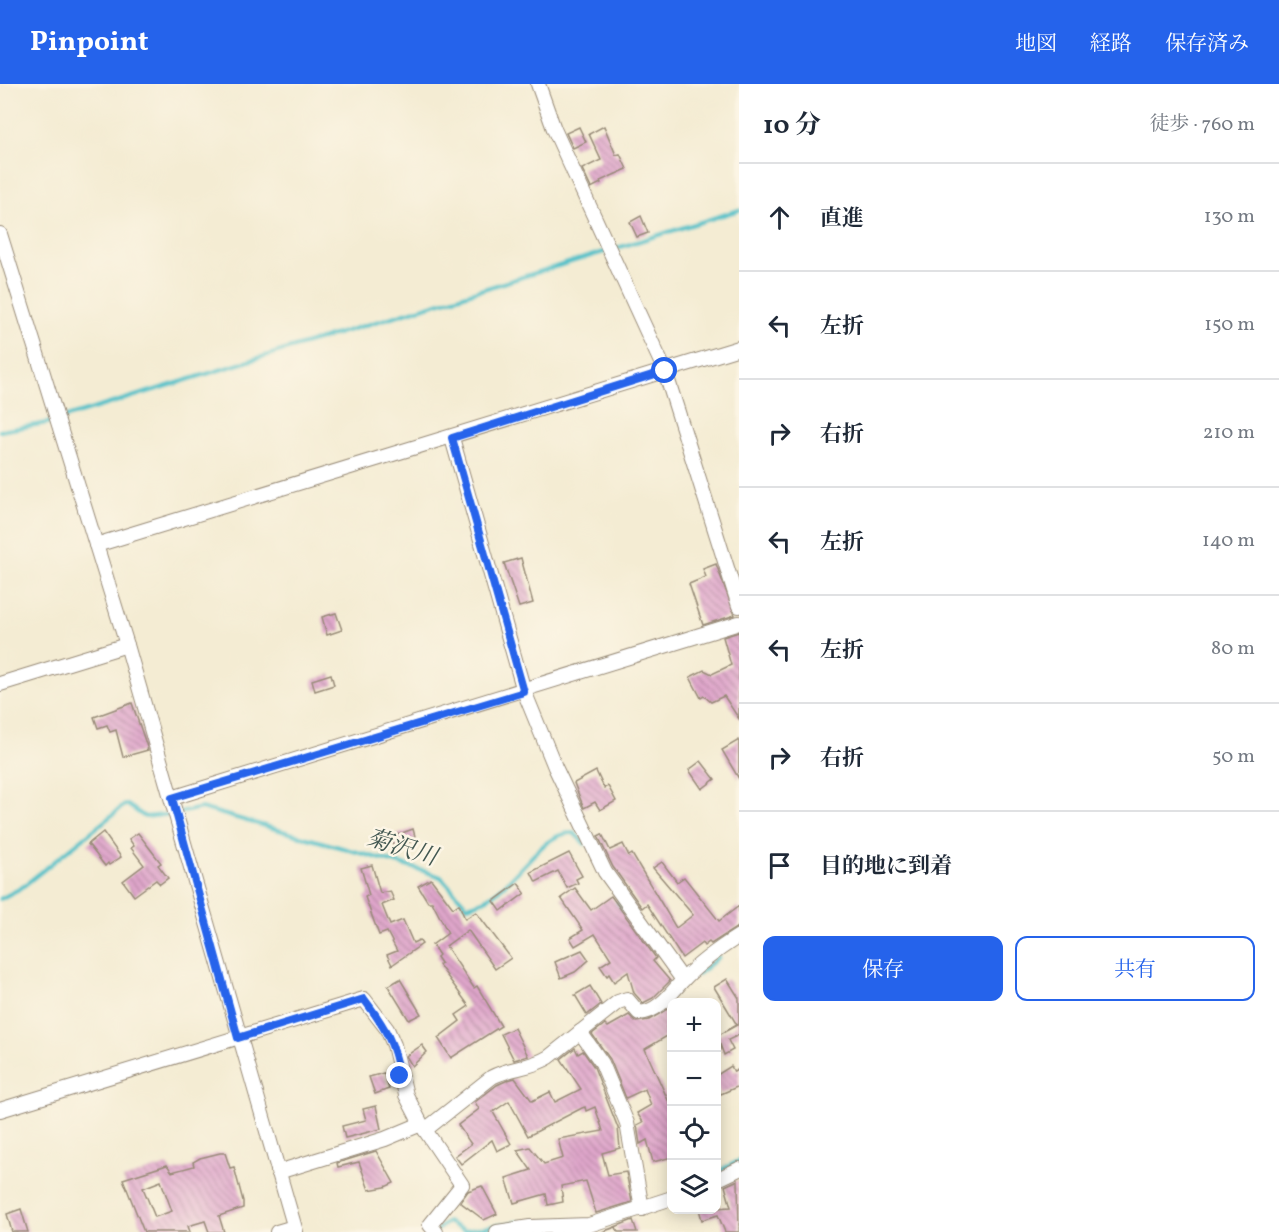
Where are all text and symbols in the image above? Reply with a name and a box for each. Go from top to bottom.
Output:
text: Pinpoint [30,23,148,62]
text: 地図 [1015,30,1057,59]
text: 経路 [1090,30,1132,59]
text: 保存済み [1165,30,1249,59]
text: 10 分 [763,108,821,144]
text: 徒歩 · 760 m [1150,111,1255,139]
icon: ahead [763,201,796,234]
text: 130 m [1204,203,1255,231]
text: 直進 [820,204,864,235]
icon: left [763,309,796,342]
text: 150 m [1204,311,1255,339]
text: 左折 [820,312,864,343]
route start [651,357,677,383]
icon: right [763,417,796,450]
text: 210 m [1203,419,1255,447]
text: 右折 [820,420,864,451]
icon: left [763,525,796,558]
text: 140 m [1202,527,1255,555]
text: 左折 [820,528,864,559]
icon: left [763,633,796,666]
text: 80 m [1211,635,1255,663]
text: 左折 [820,636,864,667]
icon: right [763,741,796,774]
text: 50 m [1212,743,1255,771]
text: 右折 [820,744,864,775]
water label: 菊沢川 [362,822,444,877]
icon: arrive [763,849,796,882]
text: 目的地に到着 [820,852,952,883]
button: 保存 [763,936,1003,1001]
button: 共有 [1015,936,1255,1001]
map controls [667,998,721,1214]
button: + [667,998,721,1052]
button: − [667,1052,721,1106]
route end [386,1062,412,1088]
button: locate [667,1106,721,1160]
button: layers [667,1160,721,1214]

